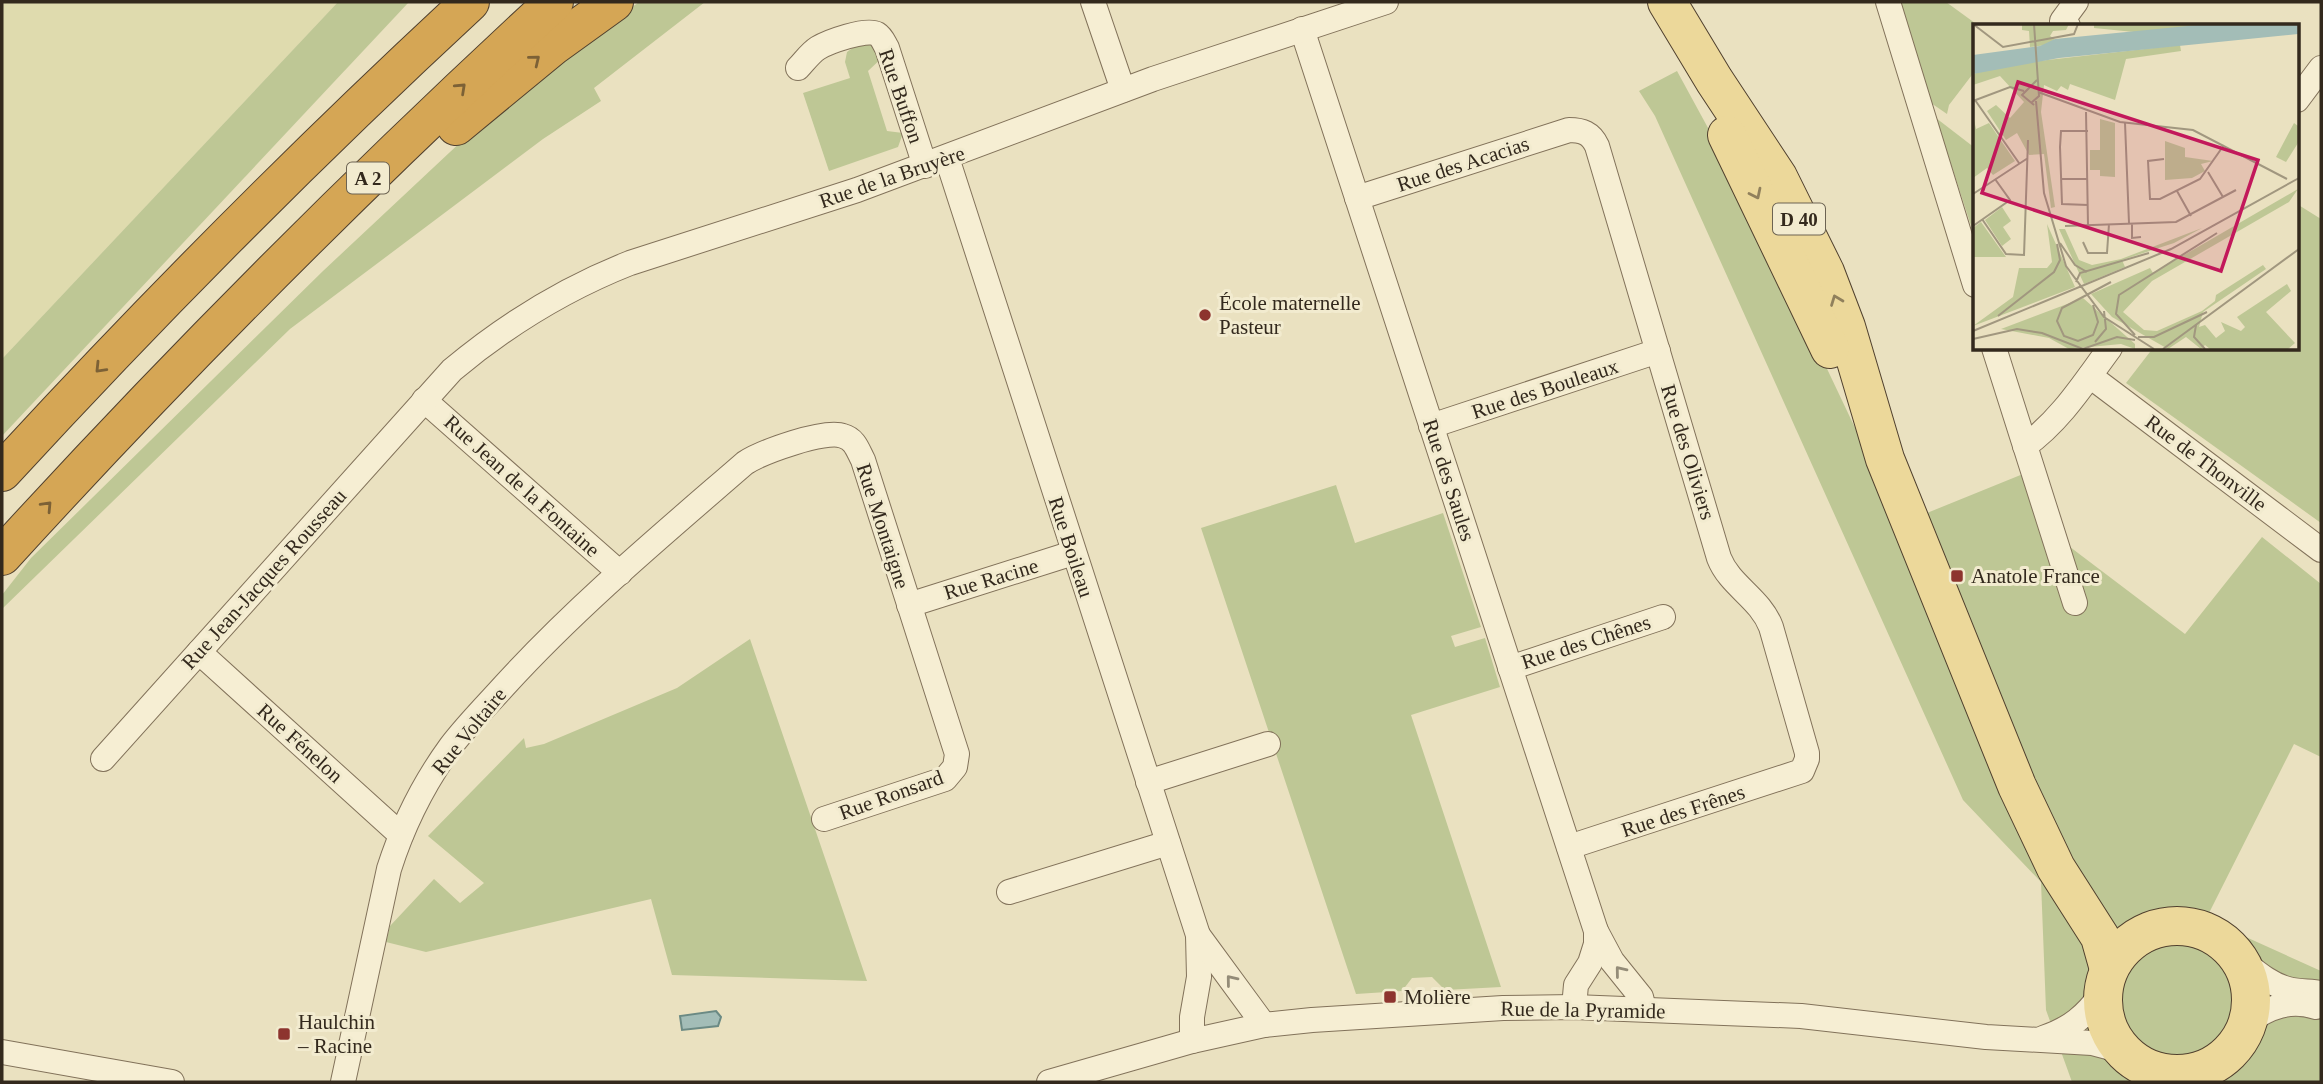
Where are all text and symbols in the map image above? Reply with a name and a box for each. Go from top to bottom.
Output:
inset map [1973,24,2298,350]
street label: Rue Buffon [874,46,928,147]
one-way arrow [528,56,540,69]
one-way arrow [453,84,466,97]
street label: Rue des Acacias [1394,131,1532,197]
street label: Rue de la Bruyère [816,141,968,213]
road number: A 2 [347,162,389,194]
one-way arrow [1748,187,1762,199]
road number: D 40 [1773,204,1825,234]
place label: École maternelle Pasteur [1219,291,1361,339]
one-way arrow [1831,294,1845,306]
marker: École maternelle Pasteur [1197,307,1213,323]
street label: Rue des Bouleaux [1469,354,1622,424]
one-way arrow [95,360,108,373]
street label: Rue des Oliviers [1656,382,1720,522]
street label: Rue Jean de la Fontaine [439,410,605,562]
street label: Rue de Thonville [2141,410,2271,516]
street label: Rue des Saules [1418,416,1480,544]
street label: Rue Montaigne [851,460,915,592]
street label: Rue Jean-Jacques Rousseau [177,483,352,674]
street label: Rue Boileau [1043,494,1099,601]
one-way arrow [39,501,52,514]
street label: Rue Racine [941,553,1041,605]
place label: Anatole France [1971,564,2100,588]
marker: Anatole France [1949,568,1965,584]
street label: Rue des Chênes [1518,610,1654,674]
street label: Rue Voltaire [427,683,511,779]
street label: Rue Fénelon [252,698,348,788]
street label: Rue Ronsard [836,765,947,825]
street label: Rue des Frênes [1618,780,1748,842]
one-way arrow [1615,967,1628,979]
one-way arrow [1226,975,1239,987]
place label: Molière [1404,985,1470,1009]
marker: Molière [1382,989,1398,1005]
street label: Rue de la Pyramide [1500,997,1666,1023]
place label: Haulchin – Racine [297,1010,375,1058]
marker: Haulchin – Racine [276,1026,292,1042]

